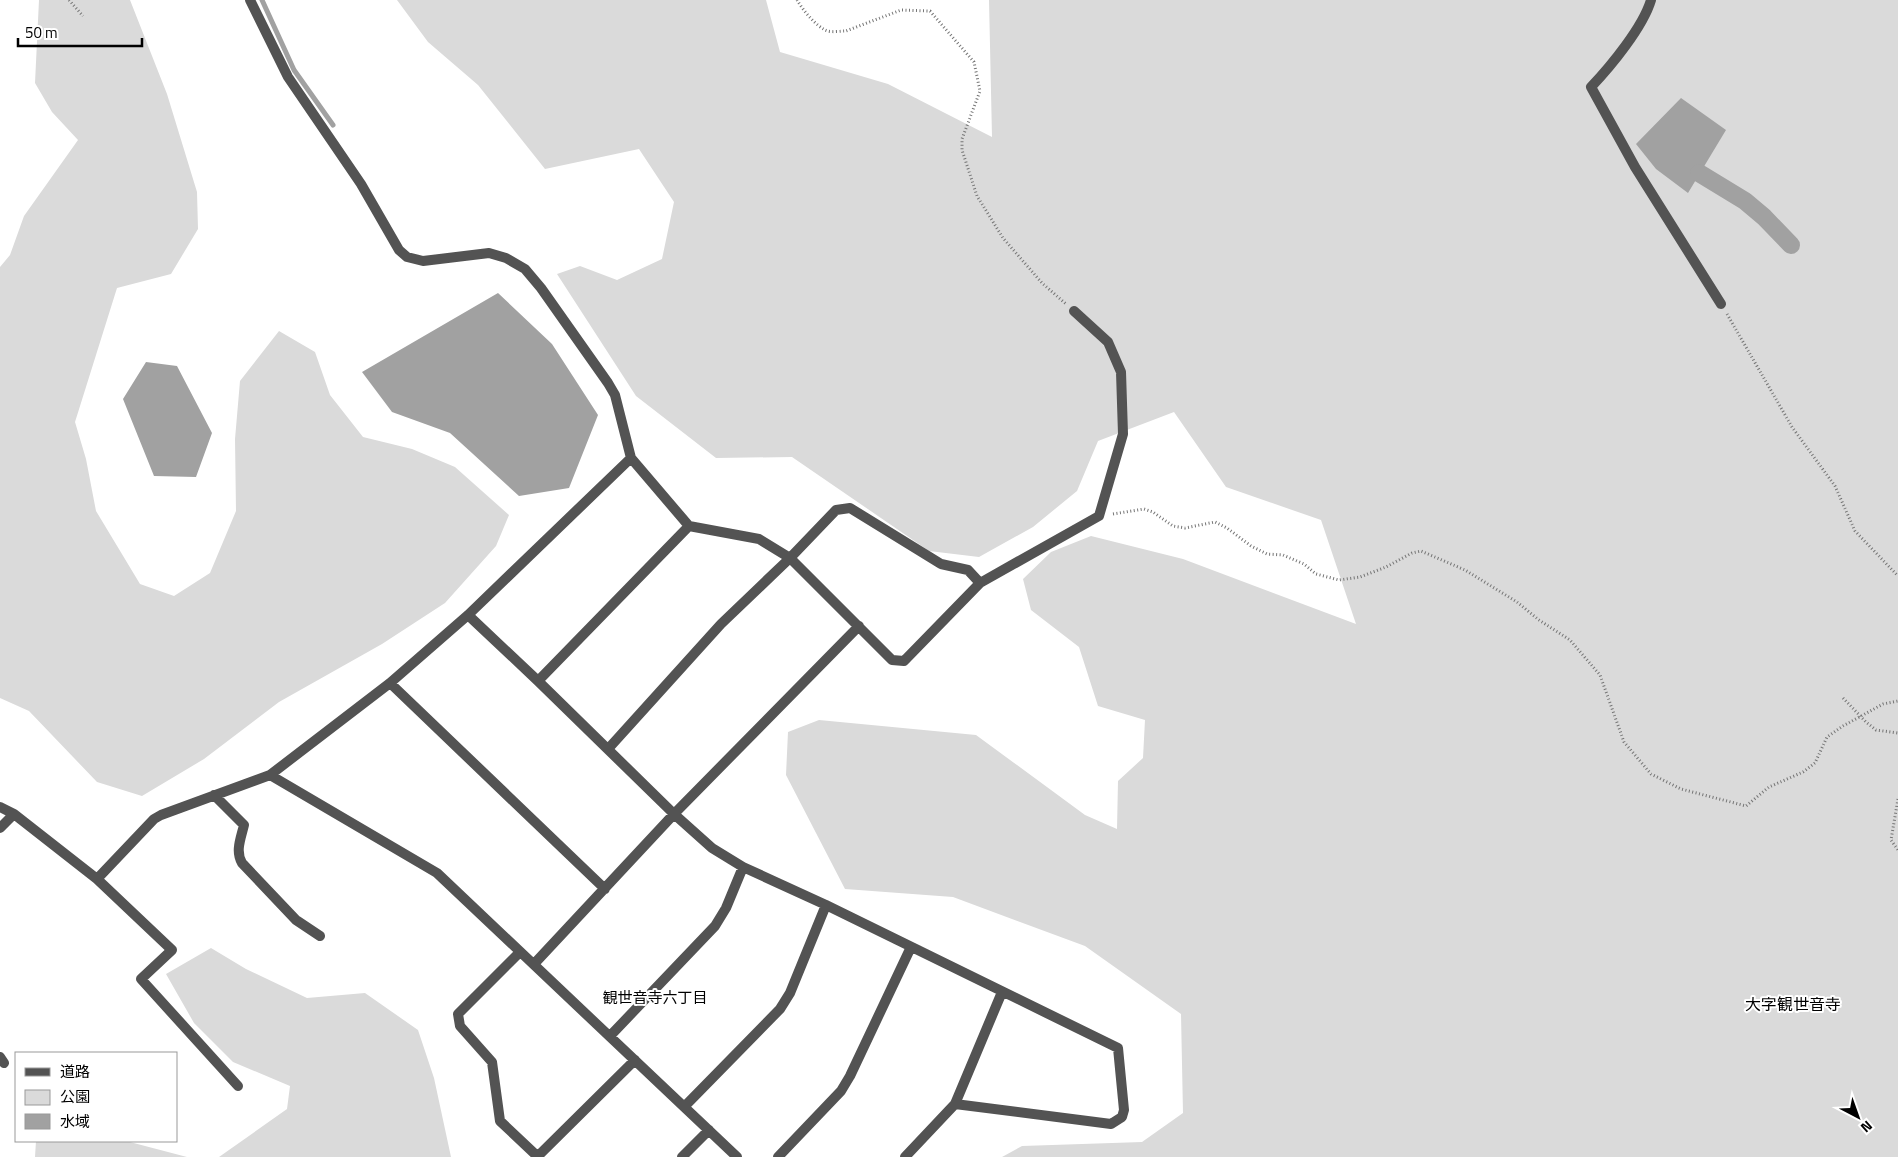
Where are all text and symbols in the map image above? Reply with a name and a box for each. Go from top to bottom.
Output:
scale bar [18,15,141,47]
text: 50 m [25,21,58,44]
district label: 観世音寺六丁目 [602,986,708,1009]
district label: 大字観世音寺 [1745,992,1841,1016]
legend [15,1052,178,1142]
text: 道路 [60,1060,90,1083]
text: 公園 [60,1085,90,1108]
north arrow [1833,1092,1883,1142]
text: 水域 [60,1110,90,1133]
text: N [1856,1116,1877,1138]

